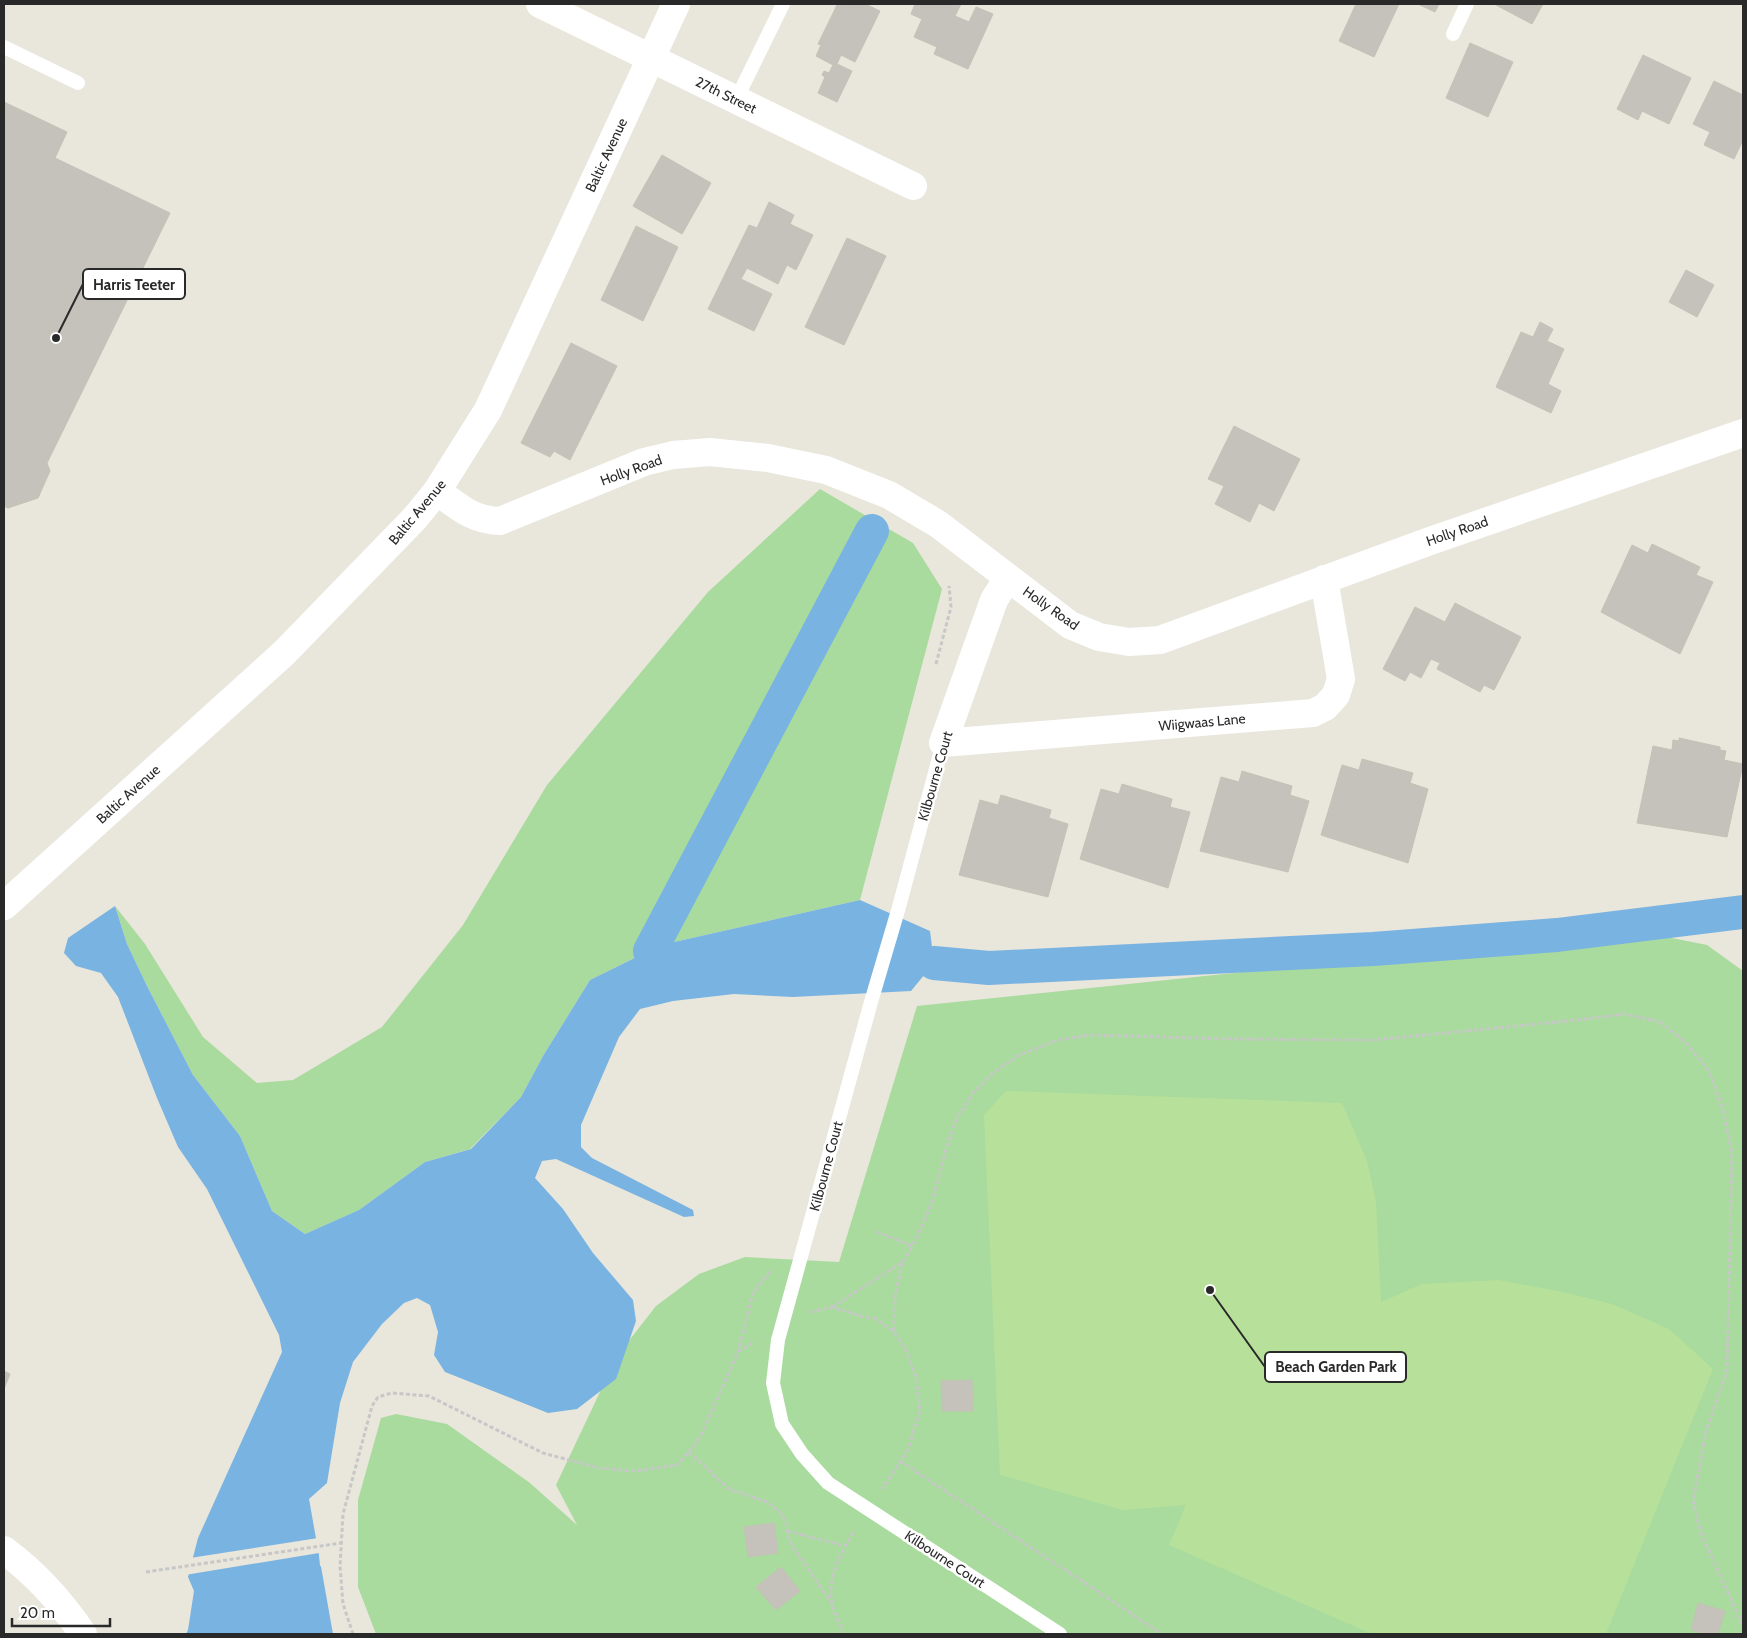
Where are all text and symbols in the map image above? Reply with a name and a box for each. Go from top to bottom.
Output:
street label: 27th Street [692,72,760,118]
street label: Baltic Avenue [581,115,631,195]
callout: Harris Teeter [83,269,185,299]
text: Harris Teeter [93,276,175,294]
street label: Holly Road [598,451,664,489]
street label: Baltic Avenue [384,476,450,548]
street label: Holly Road [1424,512,1490,550]
street label: Holly Road [1019,582,1083,634]
street label: Wiigwaas Lane [1158,709,1246,735]
street label: Kilbourne Court [914,729,956,823]
street label: Baltic Avenue [92,761,164,827]
street label: Kilbourne Court [805,1119,847,1213]
callout: Beach Garden Park [1265,1352,1406,1382]
text: Beach Garden Park [1275,1358,1398,1376]
street label: Kilbourne Court [901,1526,989,1592]
scale bar [12,1596,110,1628]
text: 20 m [20,1604,55,1622]

